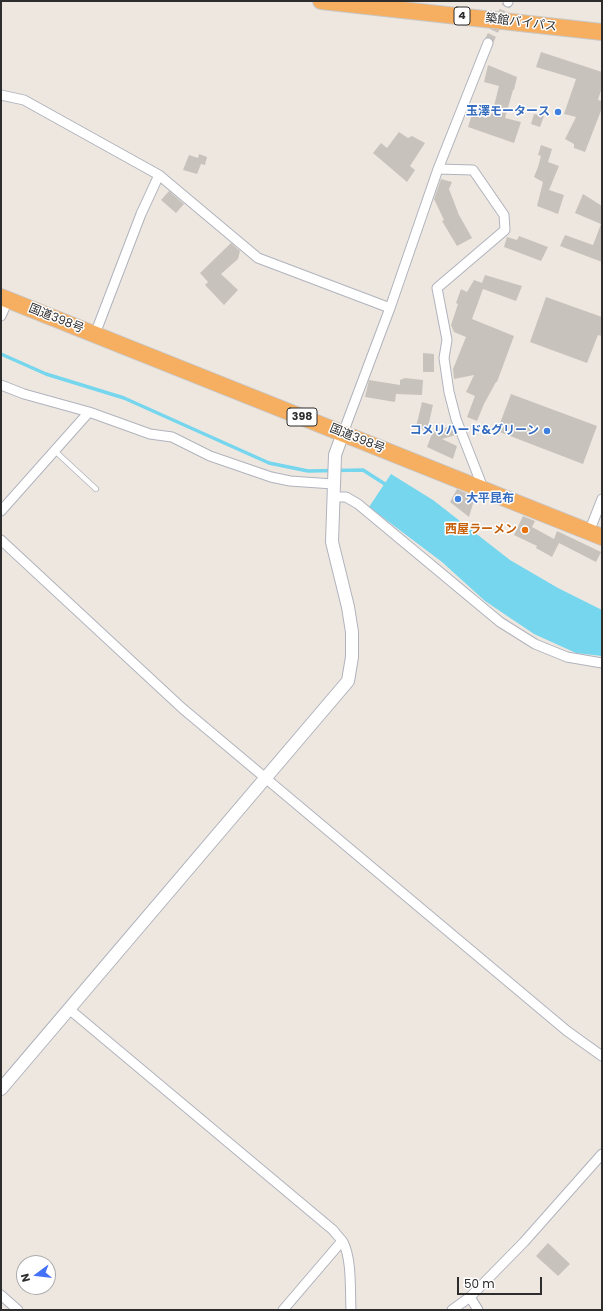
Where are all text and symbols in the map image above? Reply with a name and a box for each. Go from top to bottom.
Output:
road number: 4 [454,7,470,25]
street label: 築館バイパス [484,11,558,35]
place label: 玉澤モータース [466,105,550,119]
marker: 玉澤モータース [553,107,563,117]
street label: 国道398号 [26,301,86,337]
road number: 398 [287,408,317,426]
street label: 国道398号 [327,421,387,457]
place label: コメリハード&グリーン [409,424,539,438]
marker: コメリハード&グリーン [542,426,552,436]
place label: 大平昆布 [466,492,514,506]
marker: 大平昆布 [453,494,463,504]
place label: 西屋ラーメン [445,523,517,537]
marker: 西屋ラーメン [520,525,530,535]
north arrow [16,1255,56,1295]
scale bar [459,1269,544,1295]
text: N [17,1272,34,1284]
text: 50 m [464,1275,495,1292]

